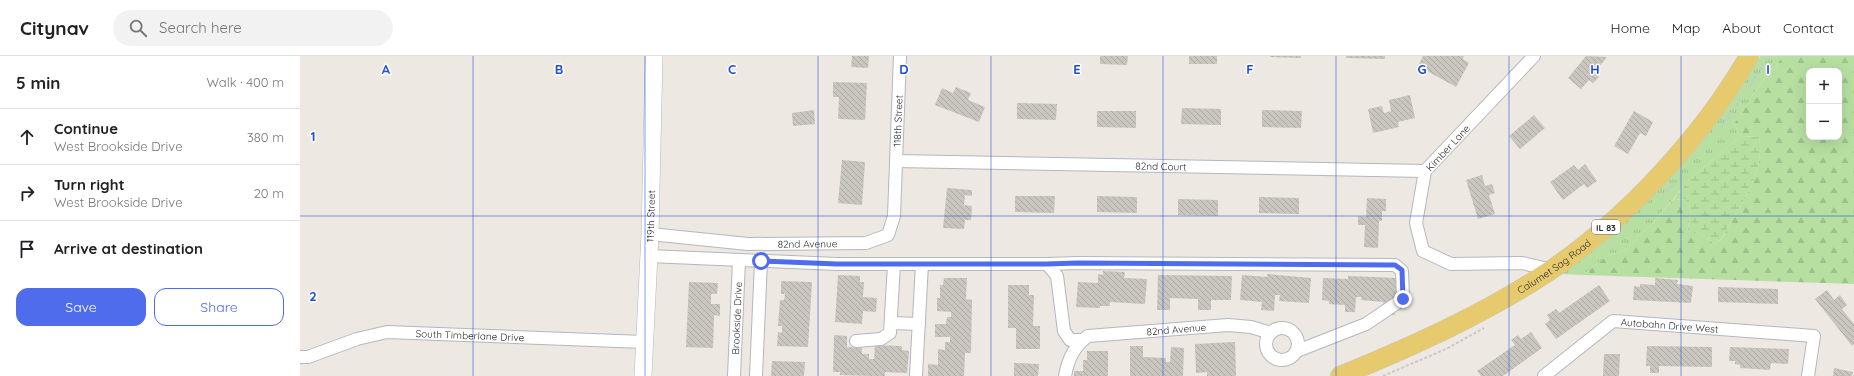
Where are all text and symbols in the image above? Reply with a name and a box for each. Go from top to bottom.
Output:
search box [113,10,393,46]
text: Citynav [20,16,89,40]
icon: search [127,17,149,39]
text: Search here [159,18,242,37]
text: Home [1611,19,1650,37]
text: Map [1672,19,1700,37]
text: About [1722,19,1761,37]
text: Contact [1783,19,1834,37]
text: A [382,61,391,77]
text: B [555,61,563,77]
text: C [728,61,736,77]
text: D [899,61,909,77]
text: E [1073,61,1081,77]
text: F [1246,61,1254,77]
text: G [1417,61,1427,77]
text: H [1590,61,1600,77]
text: I [1766,61,1770,77]
map controls [1806,68,1842,140]
button: + [1806,68,1842,104]
text: 5 min [16,72,60,93]
text: Walk · 400 m [206,74,284,90]
street label: 118th Street [890,94,905,147]
button: − [1806,104,1842,140]
text: Continue [54,119,118,138]
street label: Kimber Lane [1423,122,1473,174]
icon: ahead [16,126,38,148]
text: 1 [310,128,316,144]
text: 380 m [247,129,284,145]
text: West Brookside Drive [54,138,182,154]
street label: 82nd Court [1135,159,1187,173]
text: Turn right [54,175,125,194]
icon: right [16,182,38,204]
text: 20 m [254,185,284,201]
street label: 119th Street [643,189,657,243]
text: West Brookside Drive [54,194,182,210]
road number: IL 83 [1592,220,1620,234]
street label: Calumet Sag Road [1515,236,1593,296]
street label: 82nd Avenue [778,237,838,250]
icon: arrive [16,238,38,260]
text: Arrive at destination [54,239,203,258]
route start [752,252,770,270]
street label: Brookside Drive [728,281,745,355]
button: Save [16,288,146,326]
button: Share [154,288,284,326]
text: 2 [309,288,317,304]
route end [1394,290,1412,308]
street label: Autobahn Drive West [1620,315,1720,335]
street label: 82nd Avenue [1146,320,1207,338]
street label: South Timberlane Drive [415,327,525,344]

